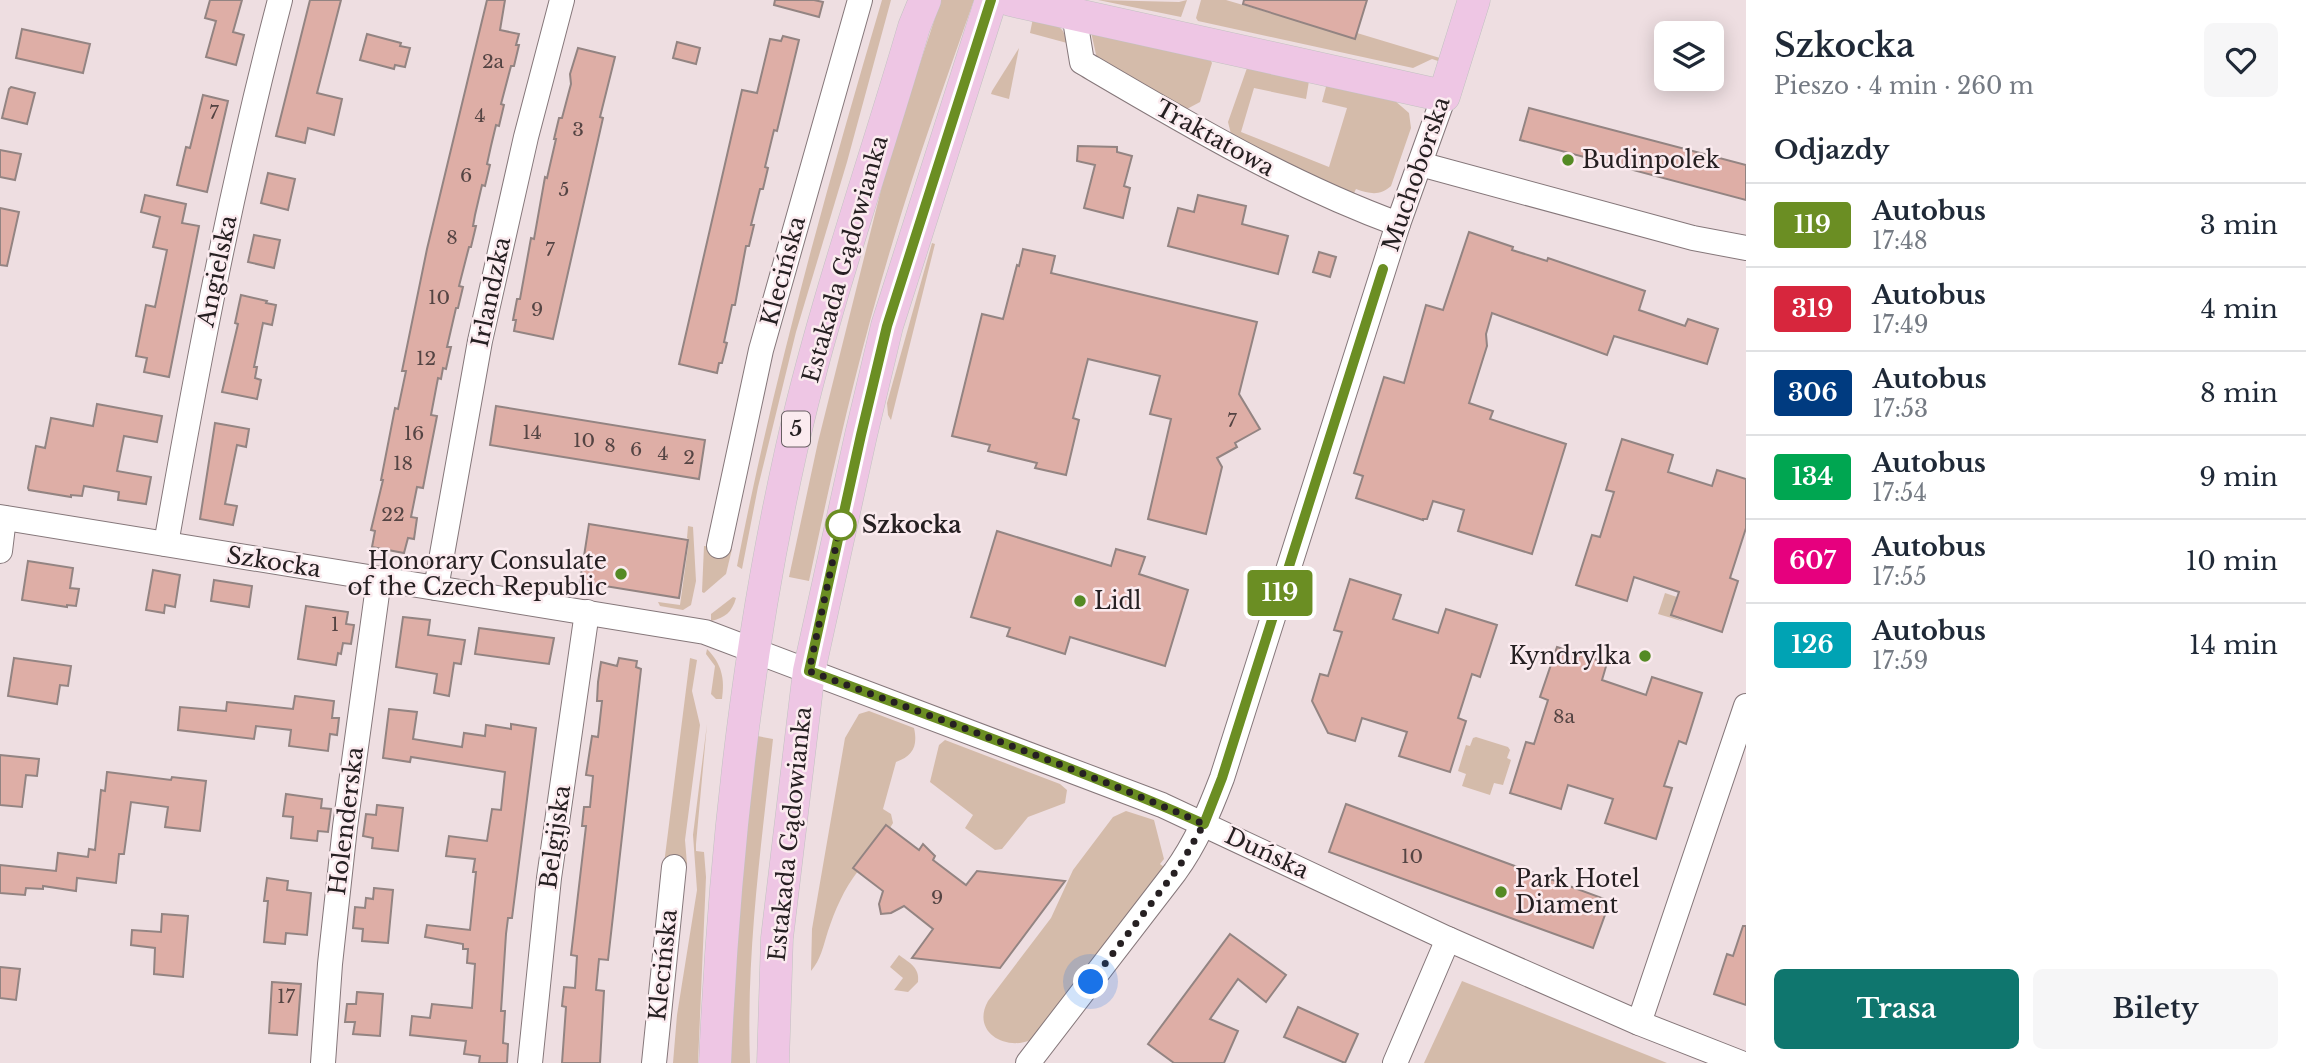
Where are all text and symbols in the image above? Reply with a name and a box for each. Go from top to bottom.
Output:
map controls [1654,21,1724,91]
button: layers [1654,21,1724,91]
button: heart [2204,23,2278,97]
text: Szkocka [1774,25,1915,66]
house number: 2a [482,50,505,73]
text: Pieszo · 4 min · 260 m [1774,72,2034,100]
street label: Muchoborska [1376,93,1456,255]
street label: Traktatowa [1151,94,1280,182]
house number: 7 [209,101,219,124]
house number: 4 [474,104,486,127]
house number: 3 [572,118,584,141]
street label: Estakada Gądowianka [796,132,894,386]
text: Odjazdy [1774,134,1889,166]
place label: Budinpolek [1582,146,1720,174]
marker: Budinpolek [1560,152,1576,168]
house number: 6 [460,164,472,187]
house number: 5 [559,178,569,201]
text: Autobus [1872,195,1986,227]
text: 3 min [2200,209,2278,241]
text: 119 [1794,210,1831,239]
street label: Angielska [191,212,243,330]
street label: Klecińska [755,213,811,329]
house number: 8 [446,226,458,249]
text: 17:48 [1872,227,1928,255]
street label: Irlandzka [466,234,516,350]
house number: 7 [545,238,555,261]
text: Autobus [1872,279,1986,311]
house number: 10 [428,286,450,309]
text: 4 min [2201,293,2278,325]
text: 319 [1792,294,1833,323]
house number: 9 [531,298,543,321]
text: 17:49 [1872,311,1929,339]
house number: 12 [416,347,436,370]
text: Autobus [1873,363,1987,395]
text: 8 min [2200,377,2278,409]
text: 306 [1788,378,1838,407]
text: 17:53 [1873,395,1928,423]
house number: 7 [1227,409,1237,432]
road number: 5 [782,412,810,446]
house number: 14 [522,421,542,444]
house number: 16 [404,422,424,445]
house number: 10 [573,429,595,452]
house number: 8 [604,434,616,457]
house number: 6 [630,438,642,461]
house number: 4 [657,442,669,465]
house number: 2 [683,446,695,469]
text: Autobus [1872,447,1986,479]
house number: 18 [393,452,413,475]
text: 9 min [2199,461,2278,493]
text: 134 [1792,462,1833,491]
text: 17:54 [1872,479,1927,507]
house number: 22 [381,503,405,526]
marker: Szkocka [826,510,856,540]
place label: Szkocka [862,511,961,539]
text: Autobus [1872,531,1986,563]
street label: Szkocka [225,541,323,583]
text: 10 min [2186,545,2278,577]
text: 607 [1789,546,1836,575]
place label: Honorary Consulate of the Czech Republic [348,547,607,601]
text: 17:55 [1872,563,1927,591]
marker: Honorary Consulate of the Czech Republic [613,566,629,582]
line badge: 119 [1240,570,1320,616]
text: 119 [1261,578,1299,607]
place label: Lidl [1094,587,1142,615]
marker: Lidl [1072,593,1088,609]
house number: 1 [331,613,339,636]
text: Autobus [1872,615,1986,647]
text: 14 min [2189,629,2278,661]
text: 126 [1791,630,1834,659]
place label: Kyndrylka [1509,642,1631,670]
text: 17:59 [1872,647,1928,675]
marker: Kyndrylka [1637,648,1653,664]
street label: Estakada Gądowianka [763,705,817,963]
house number: 8a [1553,705,1575,728]
street label: Holenderska [323,745,369,897]
street label: Belgijska [534,783,576,891]
street label: Duńska [1221,822,1313,885]
house number: 10 [1401,845,1423,868]
place label: Park Hotel Diament [1515,865,1640,919]
marker: Park Hotel Diament [1493,884,1509,900]
house number: 9 [931,886,943,909]
street label: Klecińska [643,908,683,1022]
your location [1073,964,1108,999]
button: Trasa [1774,969,2019,1049]
button: Bilety [2033,969,2278,1049]
house number: 17 [277,985,295,1008]

